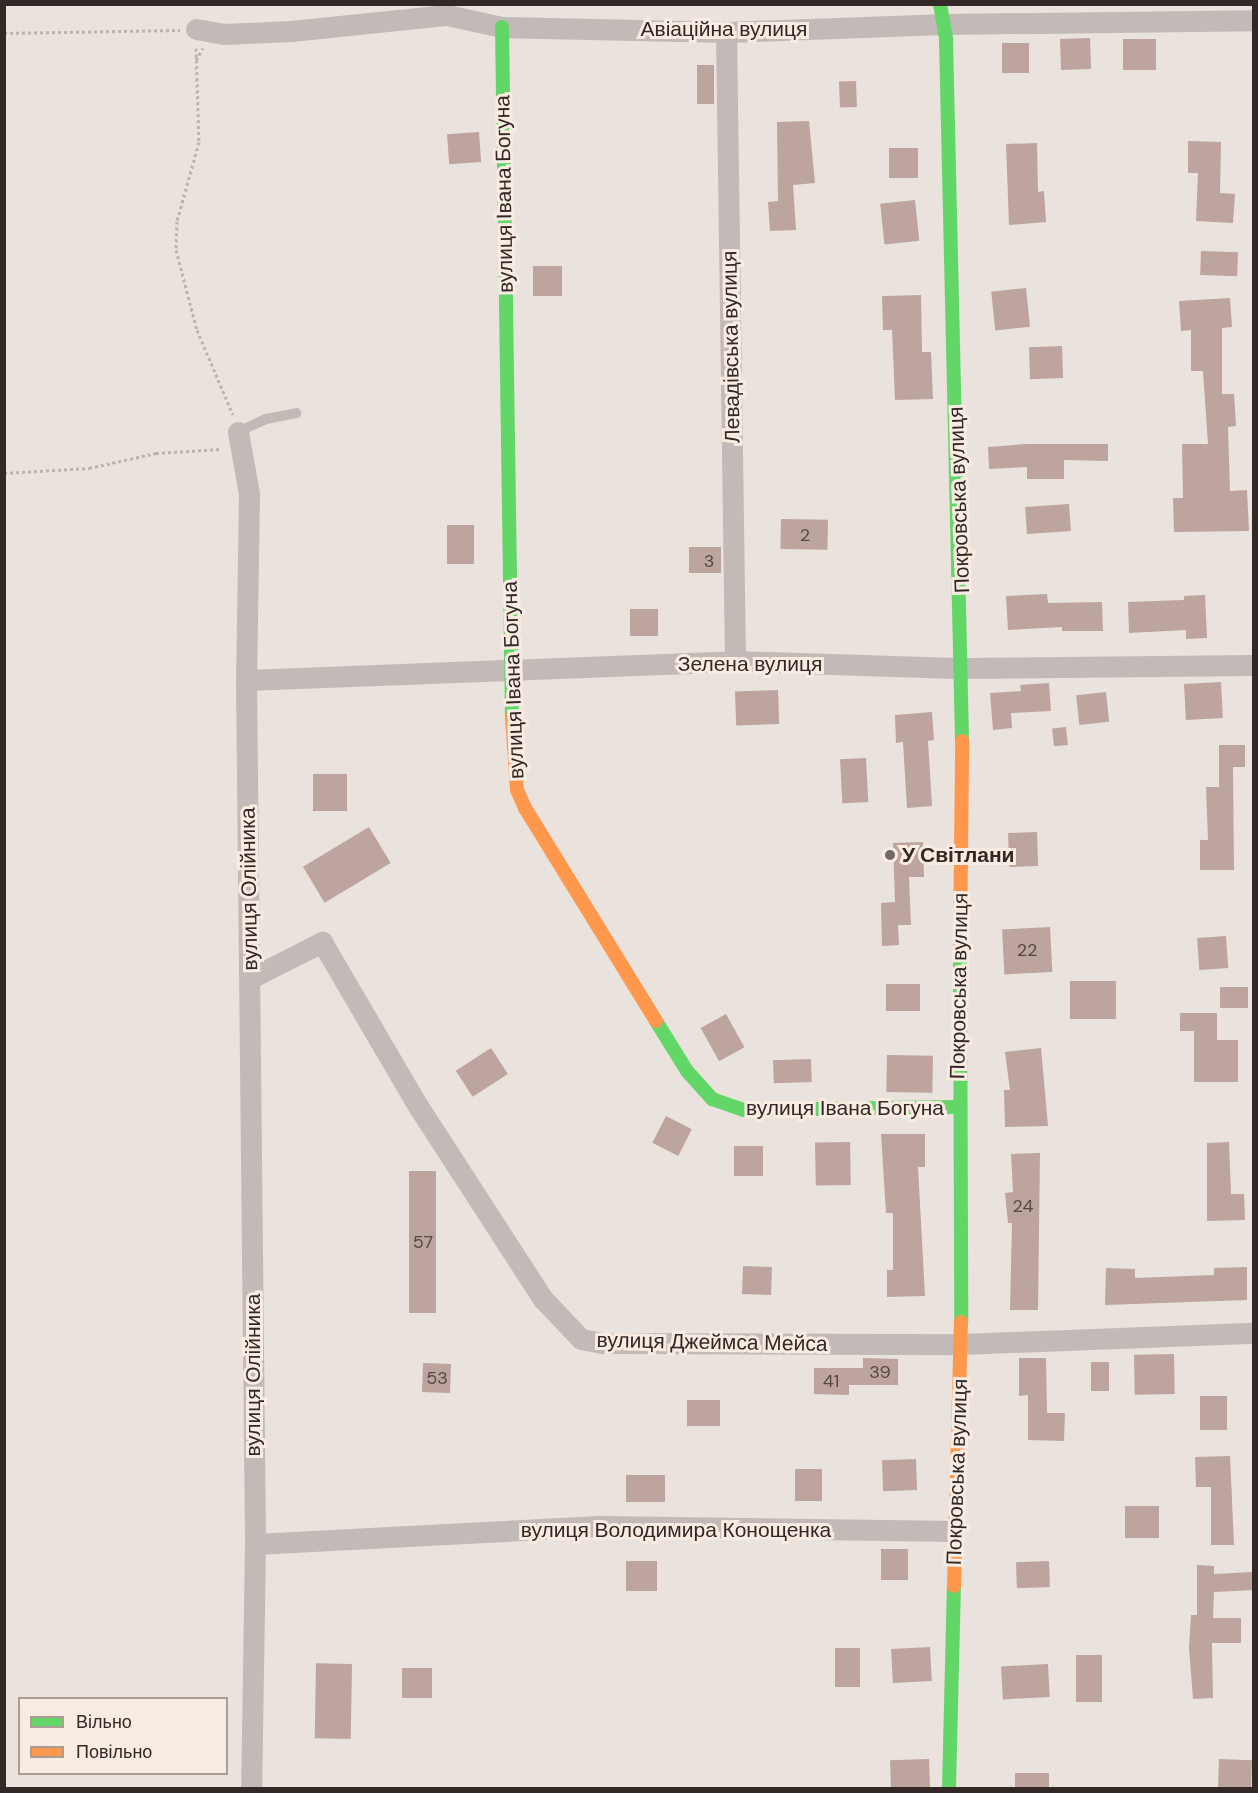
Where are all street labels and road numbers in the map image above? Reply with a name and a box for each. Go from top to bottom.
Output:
street label: Авіаційна вулиця [641,16,807,42]
street label: вулиця Івана Богуна [490,95,518,293]
street label: Левадівська вулиця [717,251,745,443]
street label: Покровська вулиця [943,406,975,594]
street label: вулиця Івана Богуна [497,581,529,779]
street label: Зелена вулиця [678,651,822,677]
street label: вулиця Олійника [235,807,263,971]
street label: Покровська вулиця [945,892,973,1080]
street label: вулиця Івана Богуна [746,1095,944,1121]
street label: вулиця Олійника [240,1293,266,1457]
street label: вулиця Джеймса Мейса [596,1327,828,1357]
street label: Покровська вулиця [941,1378,973,1566]
street label: вулиця Володимира Конощенка [521,1517,831,1543]

